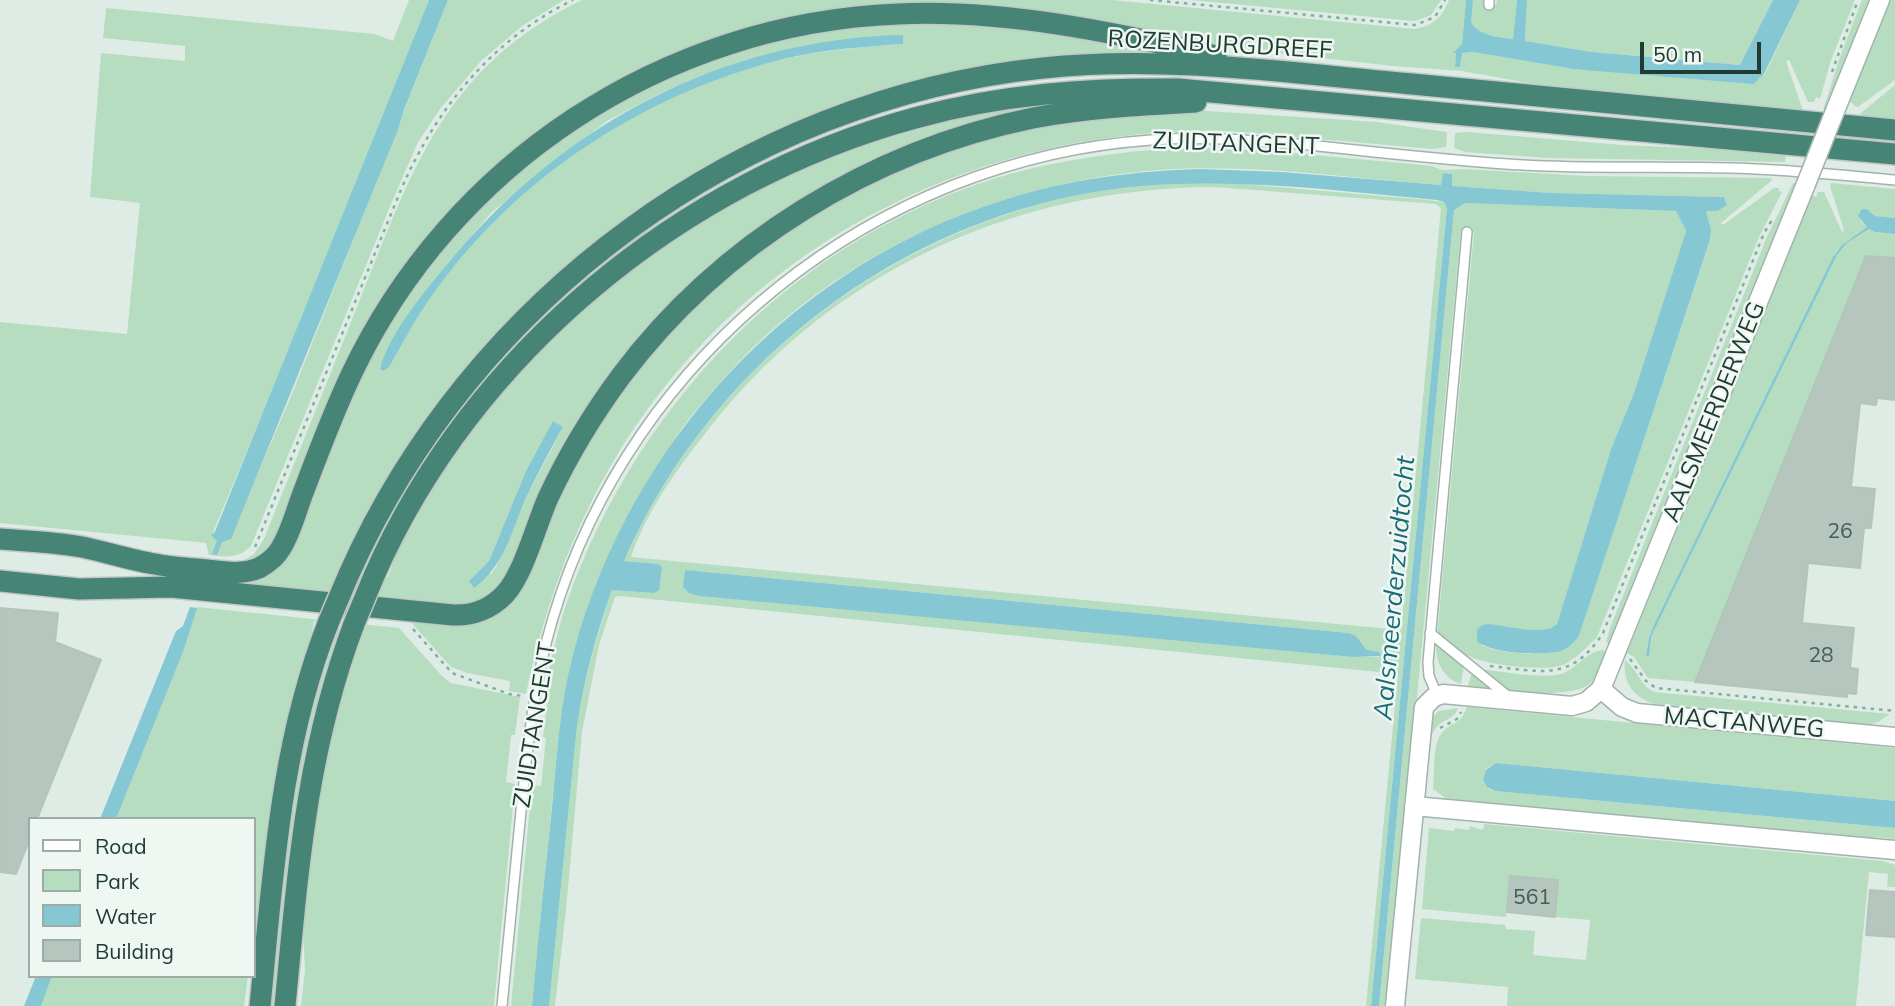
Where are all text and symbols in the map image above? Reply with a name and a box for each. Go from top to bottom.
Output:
street label: ROZENBURGDREEF [1107,25,1333,65]
scale bar [1643,28,1764,72]
text: 50 m [1653,41,1702,67]
street label: ZUIDTANGENT [1152,127,1320,161]
street label: AALSMEERDERWEG [1657,298,1771,526]
water label: Aalsmeerderzuidtocht [1368,455,1422,721]
house number: 26 [1827,519,1853,545]
street label: ZUIDTANGENT [508,640,562,810]
house number: 28 [1808,643,1834,669]
street label: MACTANWEG [1663,702,1825,744]
legend [28,817,256,978]
text: Road [95,833,146,859]
text: Park [95,868,139,894]
house number: 561 [1513,885,1551,911]
text: Water [95,903,156,929]
text: Building [95,938,174,964]

